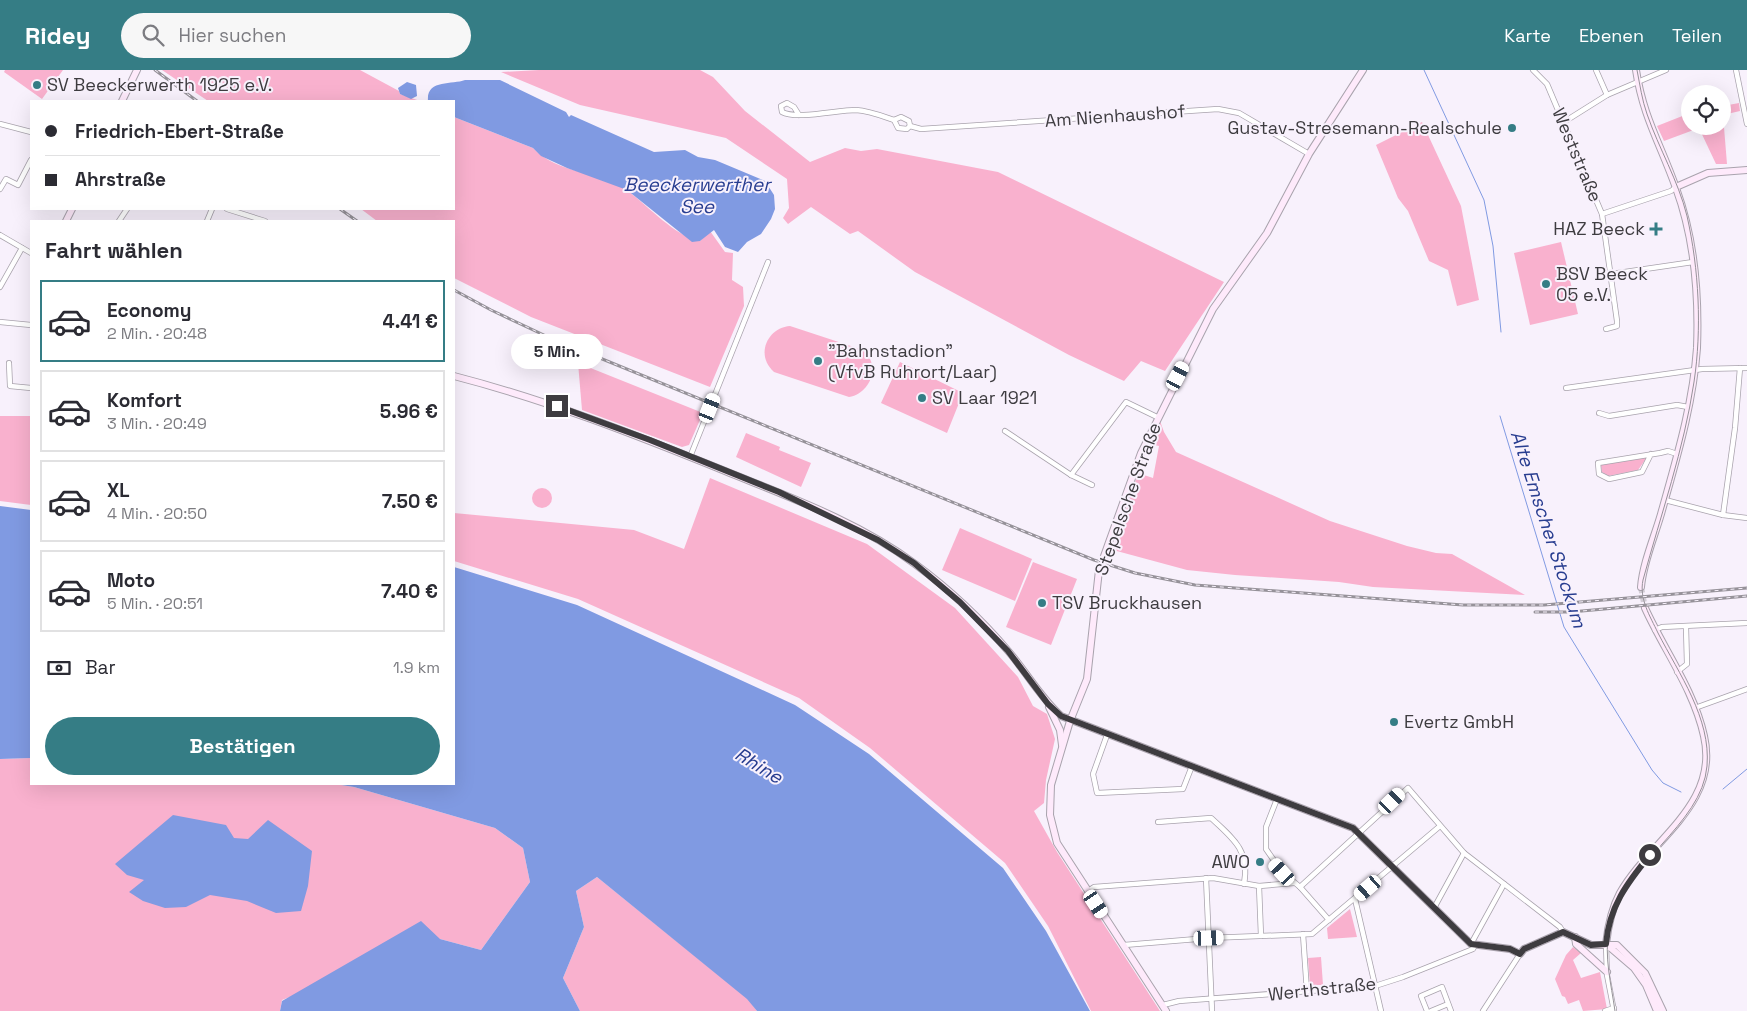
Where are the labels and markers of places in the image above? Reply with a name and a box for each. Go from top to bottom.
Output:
place label: SV Beeckerwerth 1925 e.V. [47,73,272,96]
marker: SV Beeckerwerth 1925 e.V. [31,79,43,91]
place label: Gustav-Stresemann-Realschule [1227,116,1502,139]
marker: Gustav-Stresemann-Realschule [1506,122,1518,134]
place label: HAZ Beeck [1553,217,1645,240]
marker: HAZ Beeck [1649,222,1663,236]
place label: BSV Beeck 05 e.V. [1556,262,1648,306]
marker: BSV Beeck 05 e.V. [1540,278,1552,290]
place label: "Bahnstadion" (VfvB Ruhrort/Laar) [828,339,997,383]
marker: "Bahnstadion" (VfvB Ruhrort/Laar) [812,355,824,367]
place label: SV Laar 1921 [932,386,1037,409]
marker: SV Laar 1921 [916,392,928,404]
place label: TSV Bruckhausen [1052,591,1202,614]
marker: TSV Bruckhausen [1036,597,1048,609]
place label: Evertz GmbH [1404,710,1514,733]
marker: Evertz GmbH [1388,716,1400,728]
place label: AWO [1211,850,1250,873]
marker: AWO [1254,856,1266,868]

